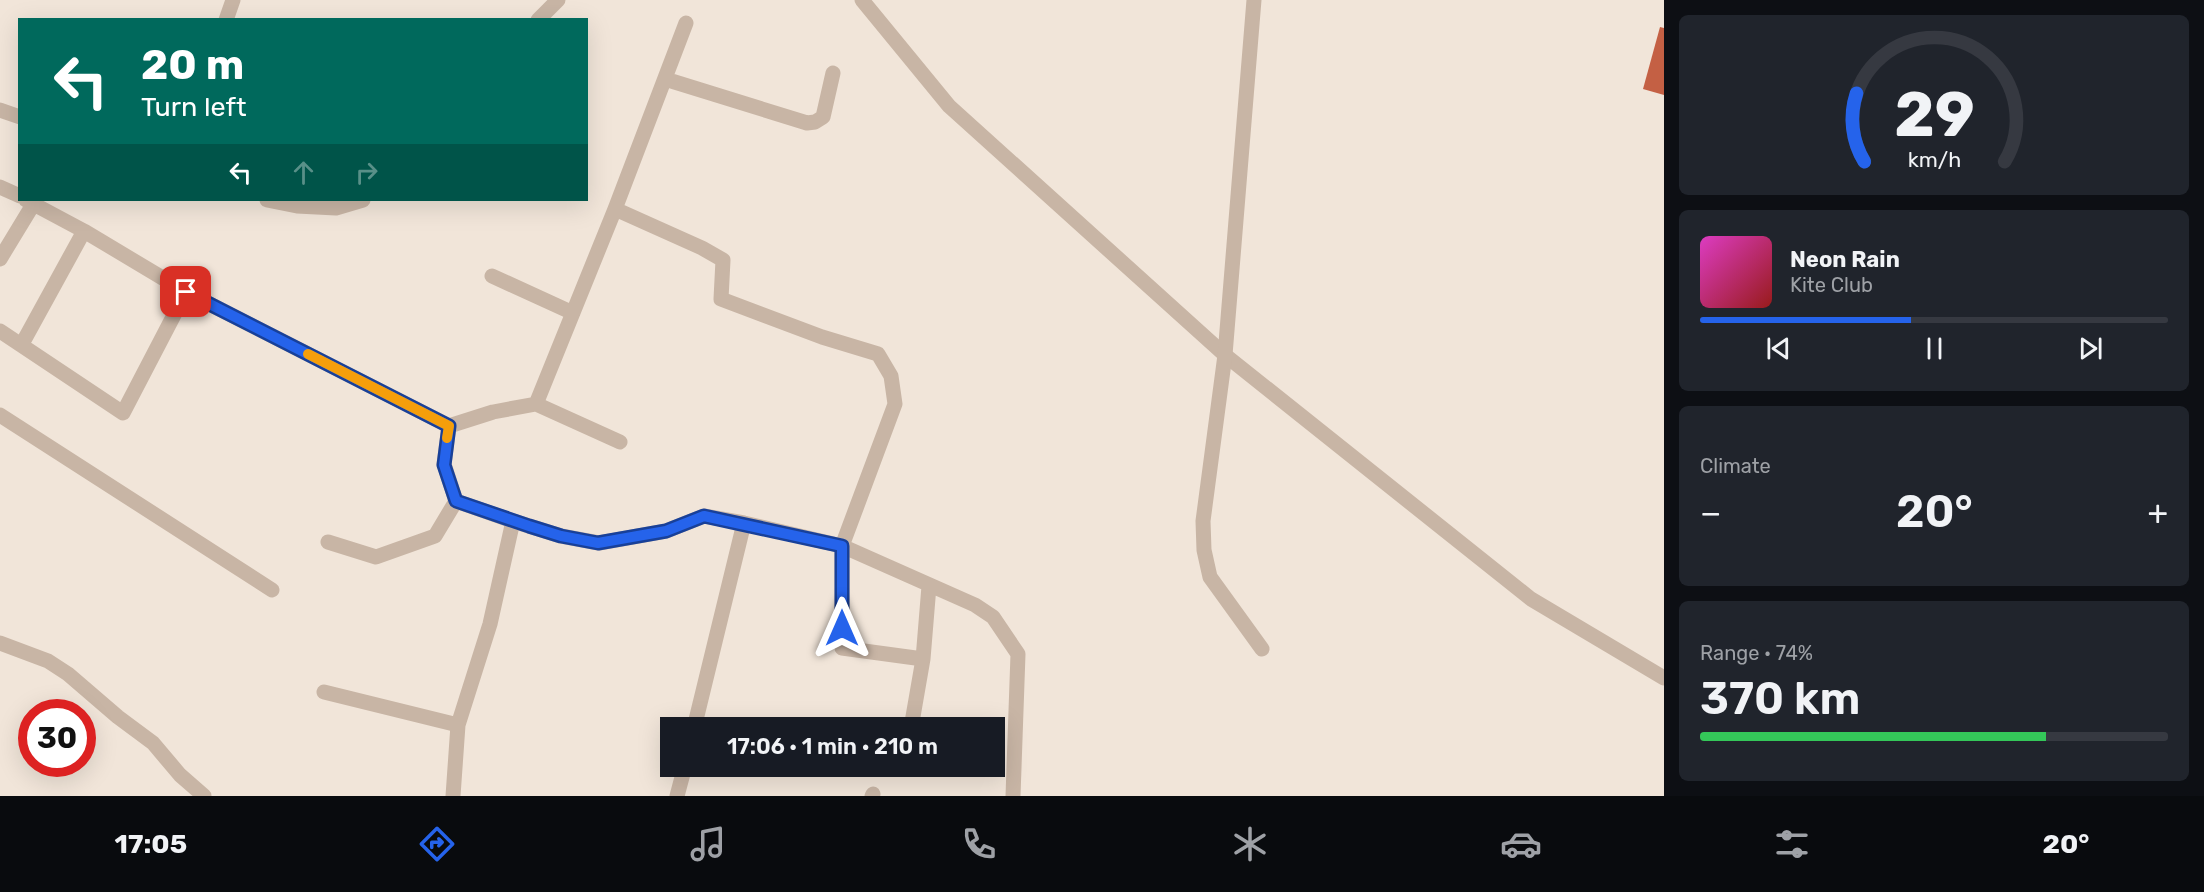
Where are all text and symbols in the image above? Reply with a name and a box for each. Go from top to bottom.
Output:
text: 20 m [141,40,244,90]
icon: left [42,42,120,120]
text: 29 [1894,78,1974,152]
text: Turn left [141,91,246,123]
text: km/h [1907,148,1961,173]
icon: left [224,156,257,189]
icon: ahead [287,156,320,189]
icon: right [350,156,383,189]
text: Neon Rain [1790,246,1900,273]
pin [160,266,211,317]
text: Kite Club [1790,273,1873,297]
icon: arrive [169,275,202,308]
icon: previous [1762,332,1795,365]
icon: pause [1918,332,1951,365]
icon: next [2074,332,2107,365]
text: Climate [1700,454,1771,478]
text: 20° [1896,485,1973,538]
text: − [1700,493,1721,532]
text: + [2147,493,2168,532]
position arrow [810,596,874,660]
text: Range · 74% [1700,641,1813,665]
text: 370 km [1700,672,1861,725]
speed limit sign: 30 [18,699,96,777]
text: 17:06 · 1 min · 210 m [727,733,938,760]
icon: directions [416,823,458,865]
icon: music [687,823,729,865]
icon: phone [958,823,1000,865]
icon: climate [1229,823,1271,865]
icon: car [1500,823,1542,865]
icon: filters [1771,823,1813,865]
text: 17:05 [115,828,187,860]
text: 20° [2042,828,2089,860]

